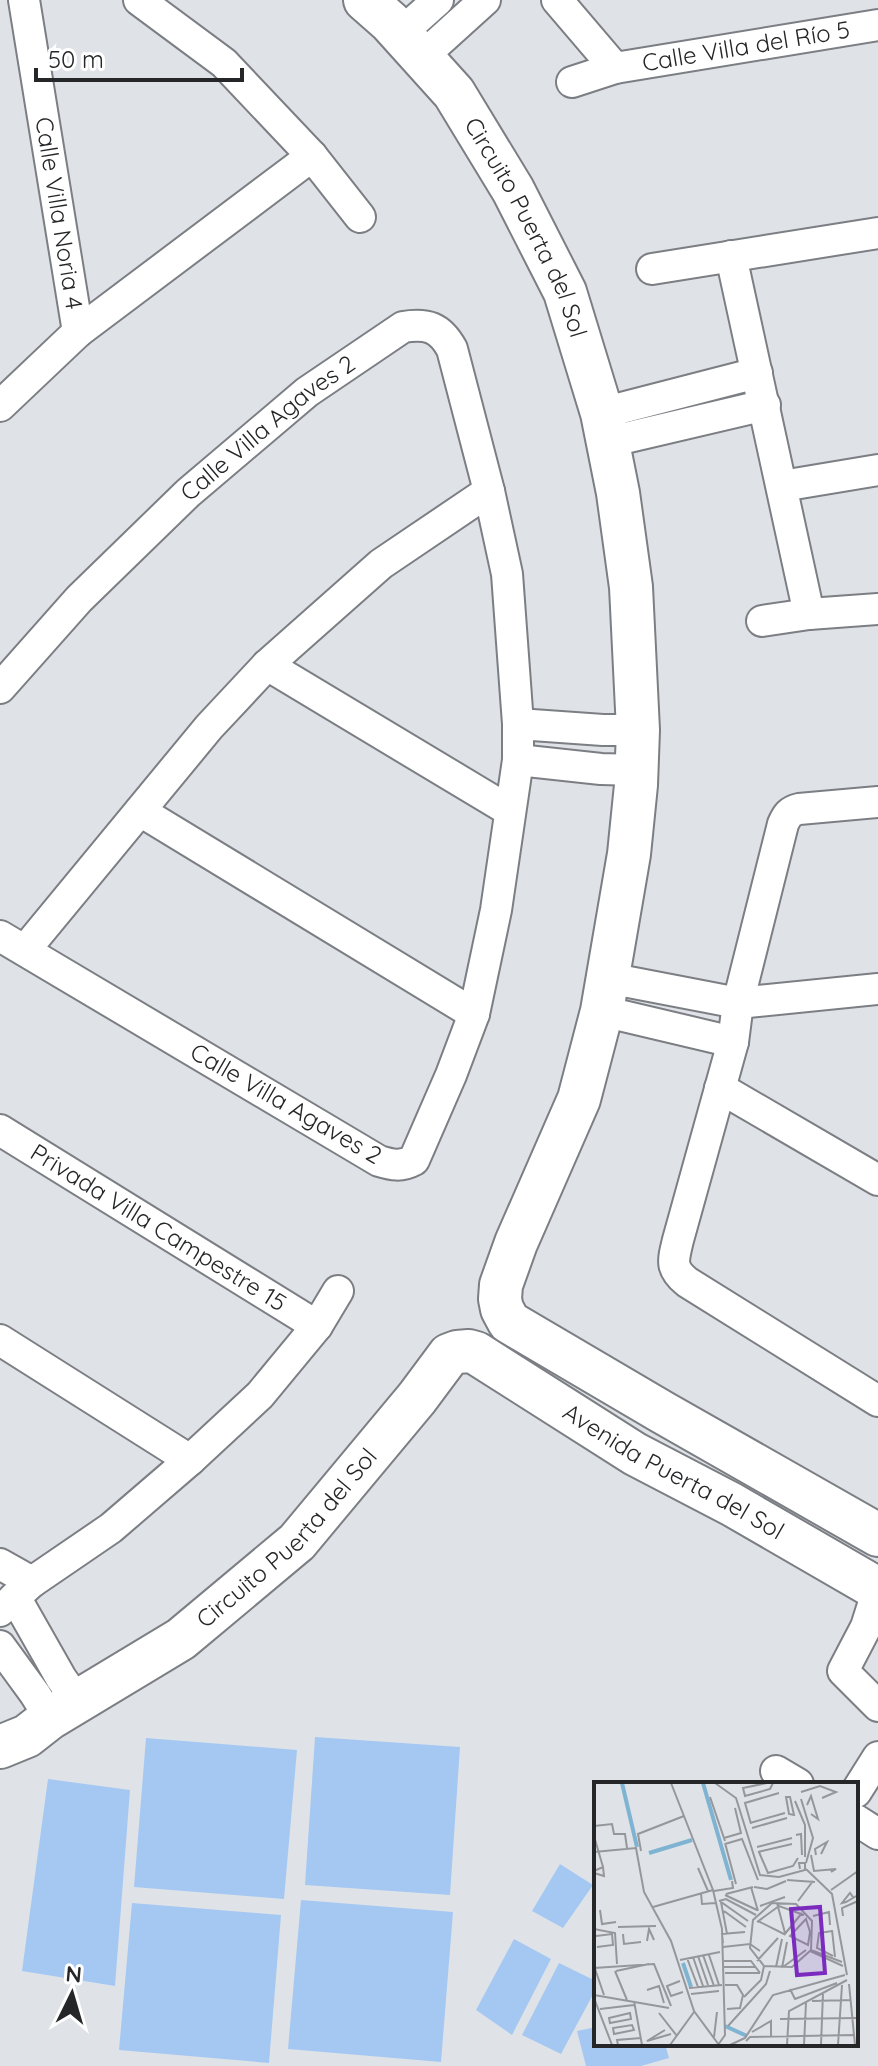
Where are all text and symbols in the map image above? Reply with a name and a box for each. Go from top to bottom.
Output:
street label: Calle Villa del Río 5 [640,14,852,77]
scale bar [36,32,242,82]
text: 50 m [48,44,104,74]
street label: Circuito Puerta del Sol [458,111,594,341]
street label: Calle Villa Noria 4 [29,115,90,311]
street label: Calle Villa Agaves 2 [174,348,360,507]
street label: Calle Villa Agaves 2 [185,1036,388,1170]
street label: Privada Villa Campestre 15 [25,1137,292,1317]
street label: Avenida Puerta del Sol [558,1396,790,1545]
street label: Circuito Puerta del Sol [190,1442,383,1634]
inset map [594,1782,858,2046]
north arrow [32,1954,112,2034]
text: N [64,1959,83,1989]

